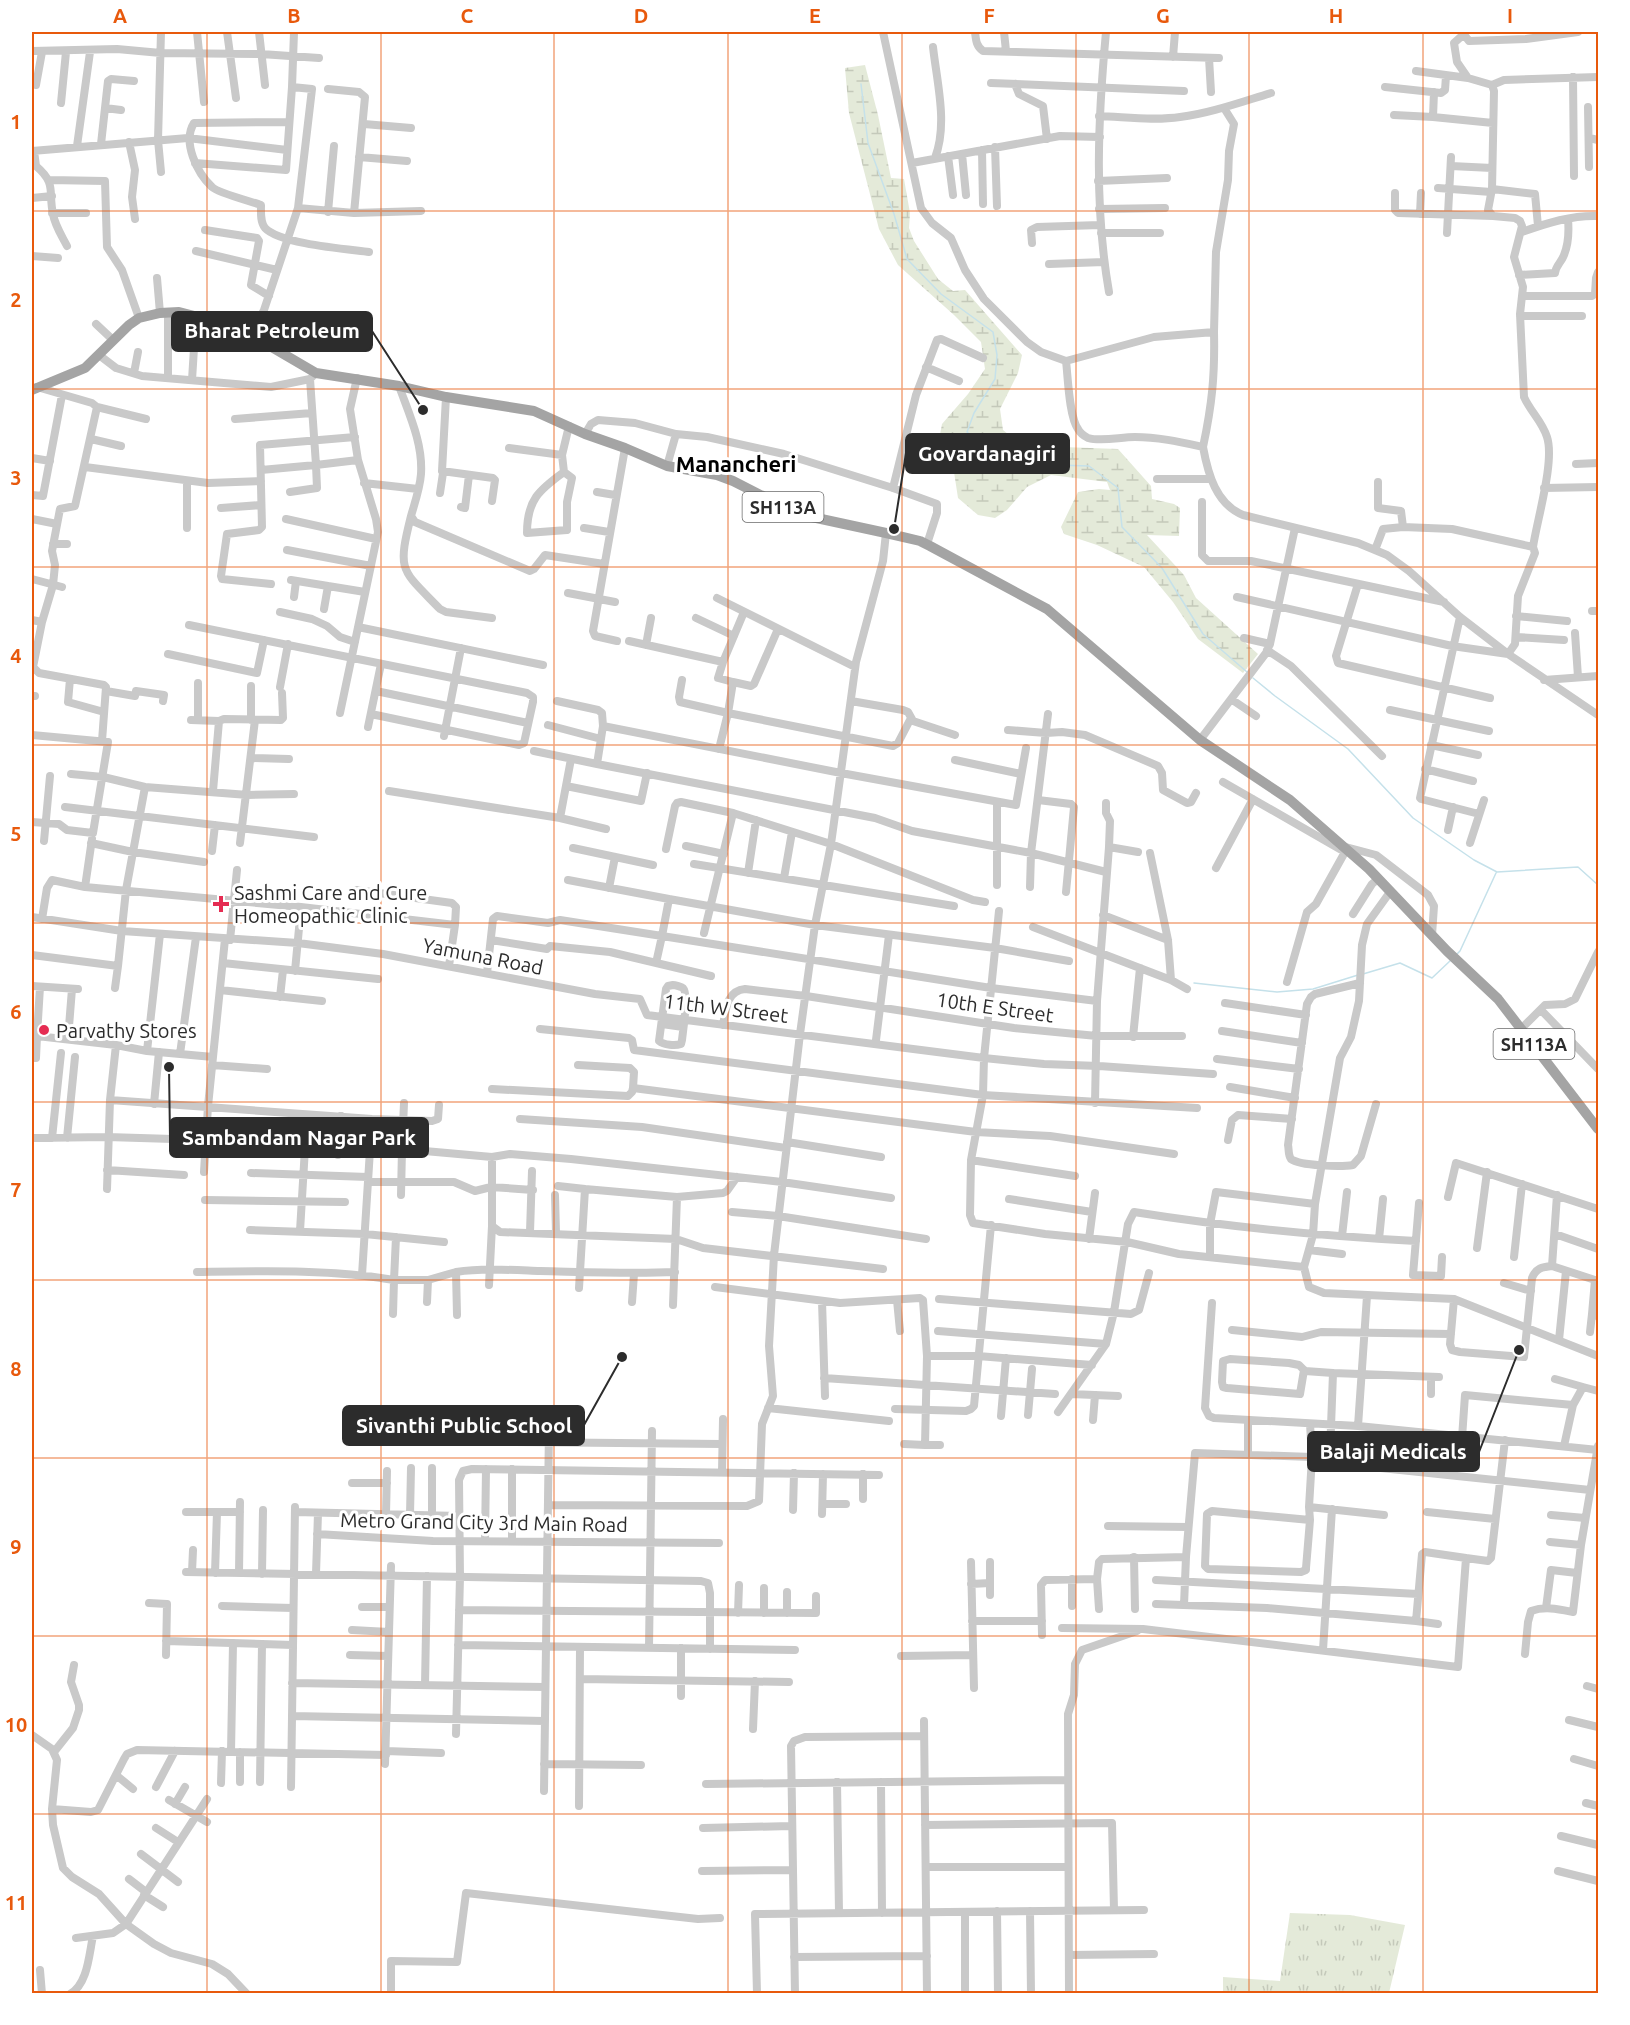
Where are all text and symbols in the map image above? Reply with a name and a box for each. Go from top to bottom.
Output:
text: A [113,4,127,27]
text: B [287,4,301,27]
text: C [461,4,474,27]
text: D [634,4,648,27]
text: E [809,4,821,27]
text: F [983,4,995,27]
text: G [1156,4,1170,27]
text: H [1329,4,1343,27]
text: I [1507,4,1513,27]
text: 1 [10,110,22,133]
text: 2 [10,288,22,311]
callout: Bharat Petroleum [172,312,372,351]
text: Bharat Petroleum [184,318,360,342]
callout: Govardanagiri [906,434,1069,473]
text: Govardanagiri [918,441,1056,465]
district label: Manancheri [676,451,796,476]
text: 3 [10,466,22,489]
road number: SH113A [742,492,824,522]
text: 4 [10,644,22,667]
text: 5 [10,822,22,845]
place label: Sashmi Care and Cure Homeopathic Clinic [234,881,427,927]
marker: Sashmi Care and Cure Homeopathic Clinic [212,895,230,913]
street label: Yamuna Road [421,933,545,979]
street label: 10th E Street [935,987,1055,1027]
street label: 11th W Street [662,989,790,1027]
text: 6 [10,1000,22,1023]
place label: Parvathy Stores [56,1019,197,1042]
marker: Parvathy Stores [37,1023,51,1037]
road number: SH113A [1494,1029,1574,1059]
callout: Sambandam Nagar Park [170,1118,428,1157]
text: Sambandam Nagar Park [182,1125,416,1149]
text: 7 [10,1178,22,1201]
text: 8 [10,1357,22,1380]
callout: Sivanthi Public School [343,1406,584,1445]
text: Sivanthi Public School [356,1413,572,1437]
callout: Balaji Medicals [1308,1432,1479,1471]
text: Balaji Medicals [1319,1439,1467,1463]
street label: Metro Grand City 3rd Main Road [340,1508,628,1536]
text: 9 [10,1535,22,1558]
text: 10 [5,1713,27,1736]
text: 11 [5,1891,27,1914]

